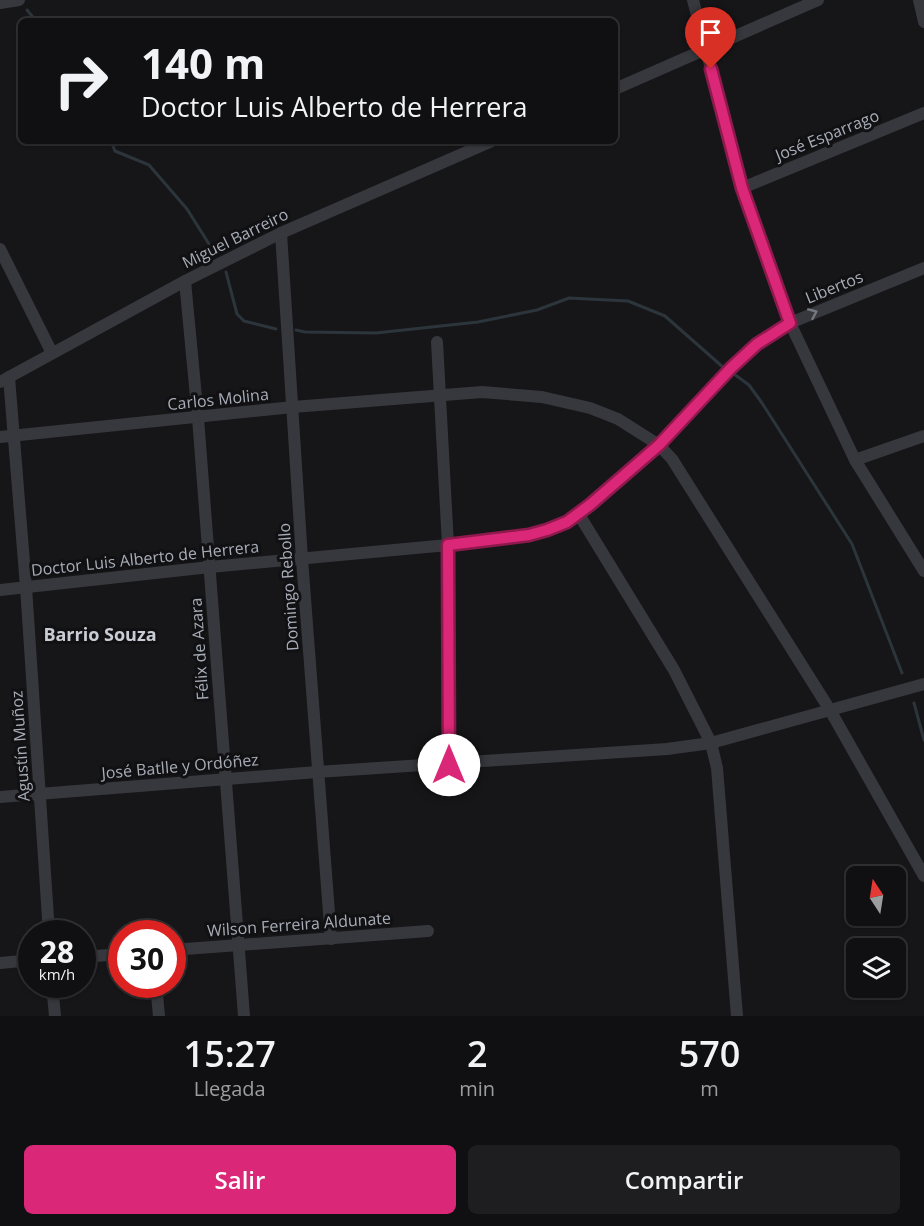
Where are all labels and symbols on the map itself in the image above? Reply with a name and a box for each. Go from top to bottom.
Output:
pin [685,7,736,69]
street label: José Esparrago [770,104,882,167]
street label: Miguel Barreiro [178,203,292,273]
street label: Libertos [802,265,866,309]
one-way arrow [807,308,818,320]
street label: Carlos Molina [166,383,270,415]
street label: Domingo Rebollo [273,522,303,652]
street label: Doctor Luis Alberto de Herrera [30,535,260,581]
street label: Félix de Azara [184,597,214,701]
district label: Barrio Souza [43,622,157,646]
street label: Agustín Muñoz [5,690,35,802]
position arrow [417,733,481,797]
street label: José Batlle y Ordóñez [98,748,260,784]
north arrow [846,866,906,926]
street label: Wilson Ferreira Aldunate [206,907,392,941]
speed limit sign: 30 [108,920,186,998]

